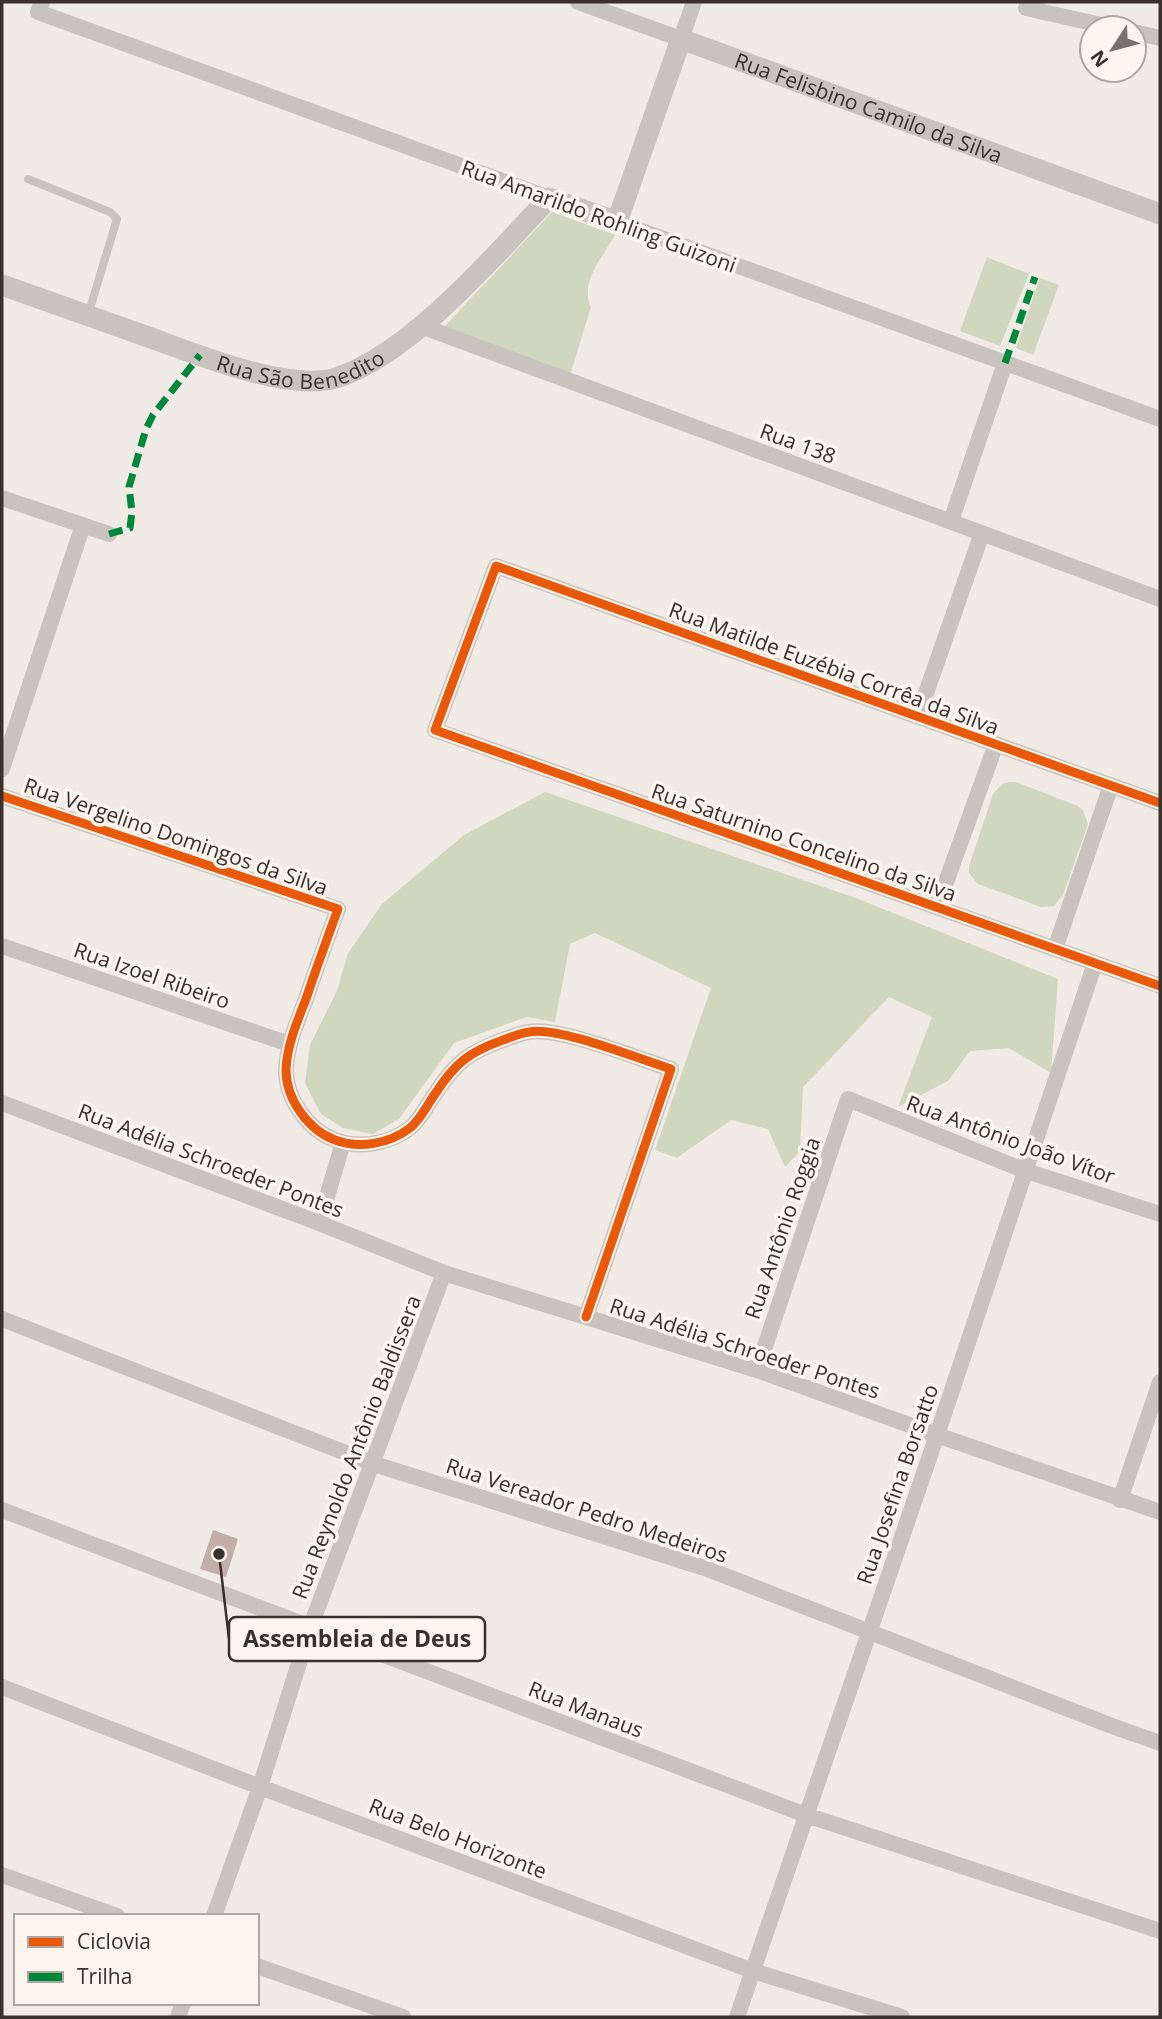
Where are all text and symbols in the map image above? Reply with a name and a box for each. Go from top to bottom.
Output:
north arrow [1078,14,1148,84]
text: N [1084,45,1114,73]
street label: Rua Felisbino Camilo da Silva [731,46,1006,169]
street label: Rua Amarildo Rohling Guizoni [458,153,740,279]
street label: Rua São Benedito [213,343,389,395]
street label: Rua 138 [756,416,840,470]
street label: Rua Matilde Euzébia Corrêa da Silva [665,595,1003,741]
street label: Rua Vergelino Domingos da Silva [20,771,332,901]
street label: Rua Saturnino Concelino da Silva [648,777,960,907]
street label: Rua Izoel Ribeiro [70,935,234,1015]
street label: Rua Antônio João Vítor [903,1088,1120,1190]
street label: Rua Adélia Schroeder Pontes [74,1096,348,1224]
street label: Rua Antônio Roggia [738,1133,826,1323]
street label: Rua Reynoldo Antônio Baldissera [285,1291,427,1603]
street label: Rua Adélia Schroeder Pontes [606,1291,884,1405]
street label: Rua Josefina Borsatto [850,1380,944,1588]
street label: Rua Vereador Pedro Medeiros [443,1451,731,1569]
callout: Assembleia de Deus [229,1617,485,1661]
text: Assembleia de Deus [243,1622,471,1654]
street label: Rua Manaus [525,1674,647,1744]
street label: Rua Belo Horizonte [365,1791,551,1885]
legend [14,1914,259,2005]
text: Ciclovia [77,1927,151,1955]
text: Trilha [77,1962,132,1990]

